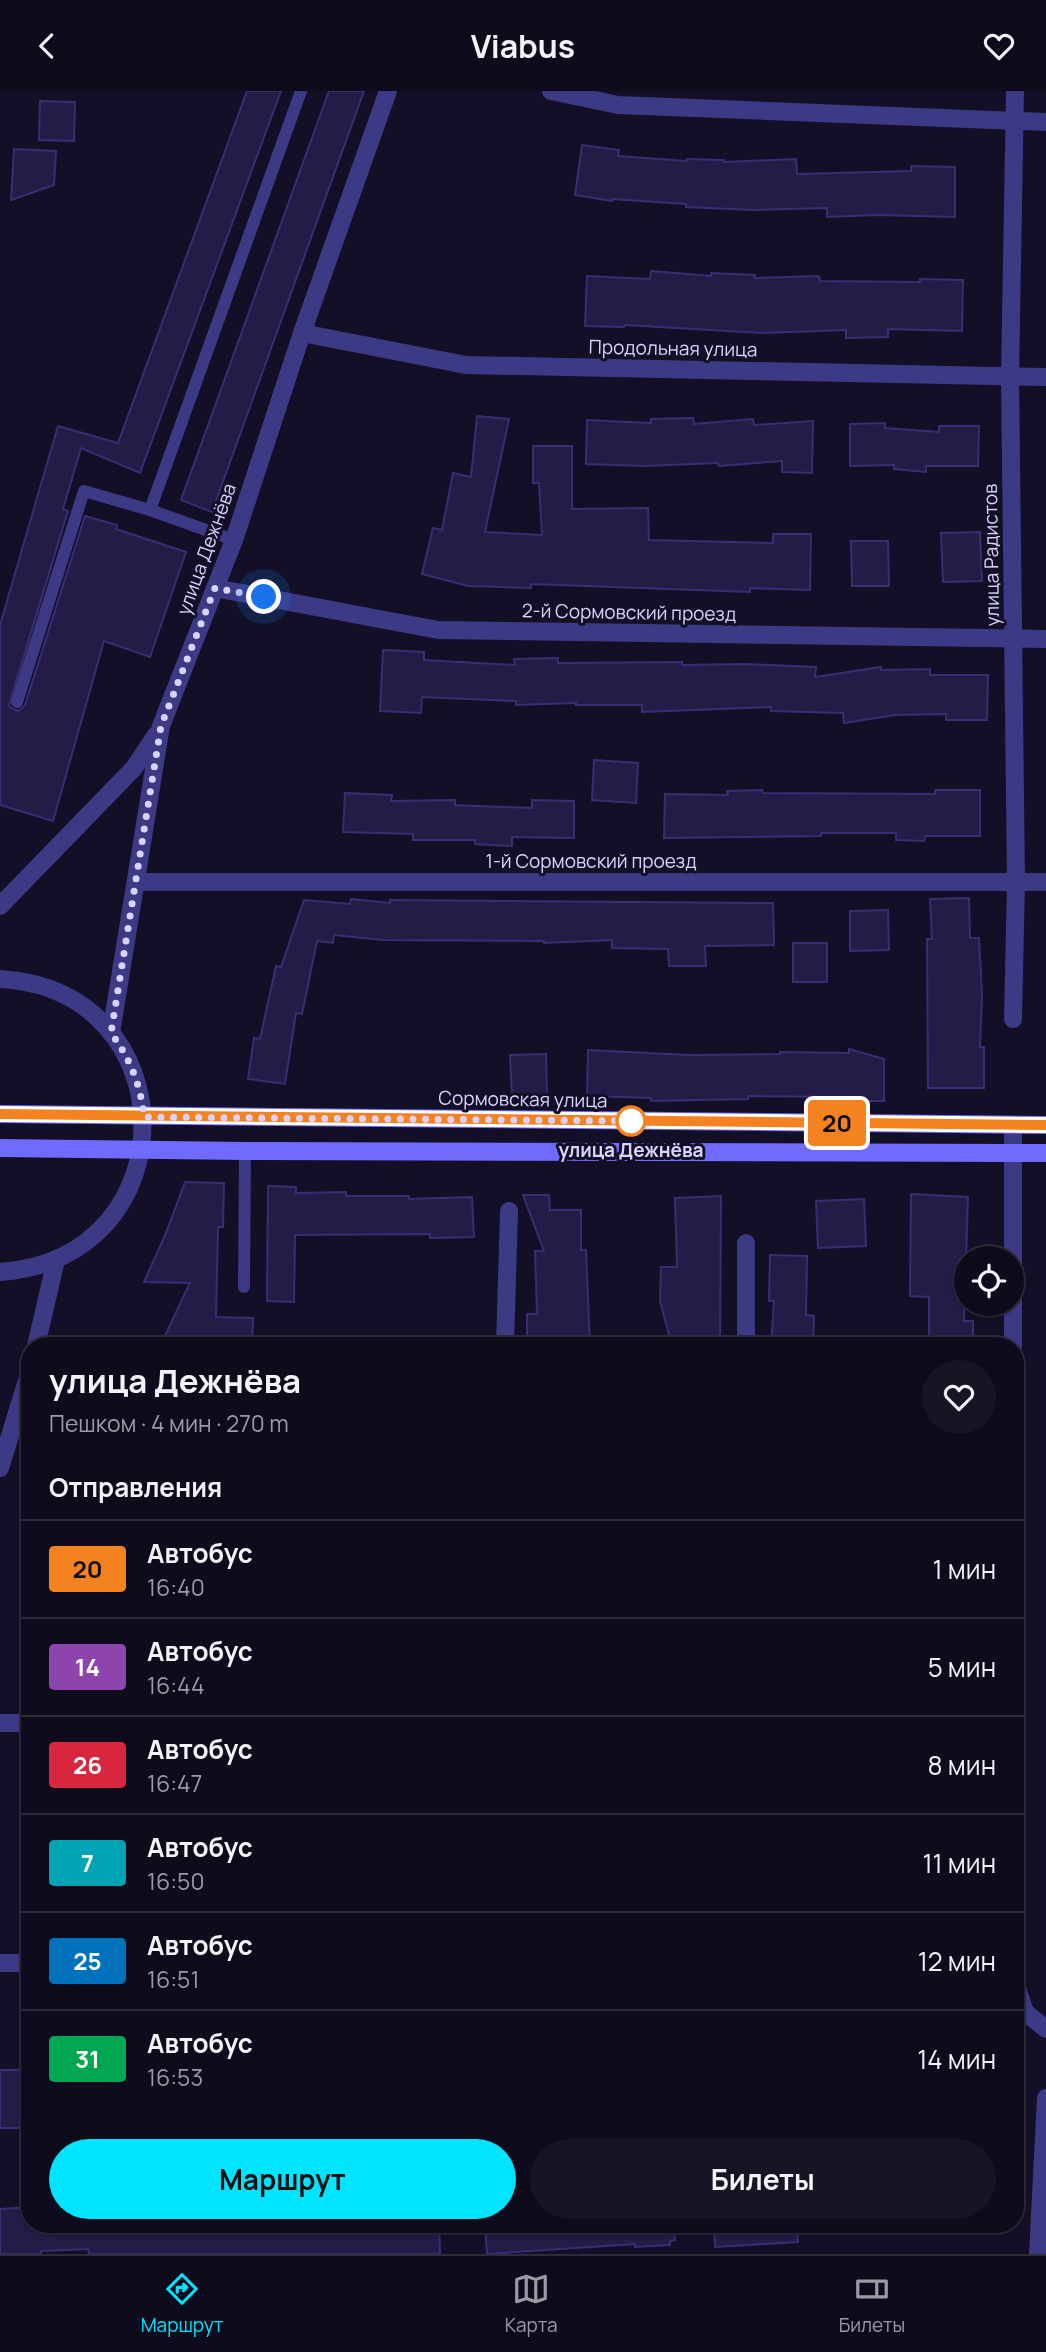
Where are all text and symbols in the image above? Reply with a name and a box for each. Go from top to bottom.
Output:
text: Viabus [471,24,575,68]
icon: back [28,27,66,65]
icon: heart [980,27,1018,65]
street label: Продольная улица [588,334,758,362]
street label: улица Дежнёва [170,479,242,619]
street label: улица Радистов [977,483,1005,627]
your location [246,579,281,614]
street label: 2-й Сормовский проезд [522,597,736,627]
street label: 1-й Сормовский проезд [485,848,697,874]
street label: Сормовская улица [438,1085,608,1113]
line badge: 20 [806,1100,868,1146]
marker: улица Дежнёва [616,1106,646,1136]
text: 20 [822,1106,852,1139]
place label: улица Дежнёва [558,1137,704,1163]
map controls [954,1246,1024,1316]
button: locate [954,1246,1024,1316]
text: улица Дежнёва [49,1358,301,1403]
button: heart [922,1360,996,1434]
text: Пешком · 4 мин · 270 m [49,1407,289,1439]
text: Отправления [49,1469,222,1505]
text: Автобус [147,1535,253,1571]
text: 1 мин [933,1551,996,1587]
text: 20 [72,1552,103,1585]
text: 16:40 [147,1571,205,1603]
text: Автобус [147,1633,253,1669]
text: 5 мин [928,1649,996,1685]
text: 14 [75,1650,100,1683]
text: 16:44 [147,1669,204,1701]
text: Автобус [147,1731,253,1767]
text: 8 мин [928,1747,996,1783]
text: 26 [73,1748,102,1781]
text: 16:47 [147,1767,202,1799]
text: Автобус [147,1829,253,1865]
text: 11 мин [922,1845,996,1881]
text: 7 [81,1846,94,1879]
text: 16:50 [147,1865,204,1897]
text: Автобус [147,1927,253,1963]
text: 12 мин [918,1943,996,1979]
text: 25 [73,1944,102,1977]
text: 16:51 [147,1963,199,1995]
text: Автобус [147,2025,253,2061]
text: 14 мин [917,2041,996,2077]
text: 31 [75,2042,100,2075]
text: 16:53 [147,2061,203,2093]
button: Маршрут [49,2139,516,2219]
button: Билеты [530,2139,996,2219]
tab: Маршрут [141,2270,223,2338]
tab: Карта [505,2270,558,2338]
tab: Билеты [839,2270,905,2338]

